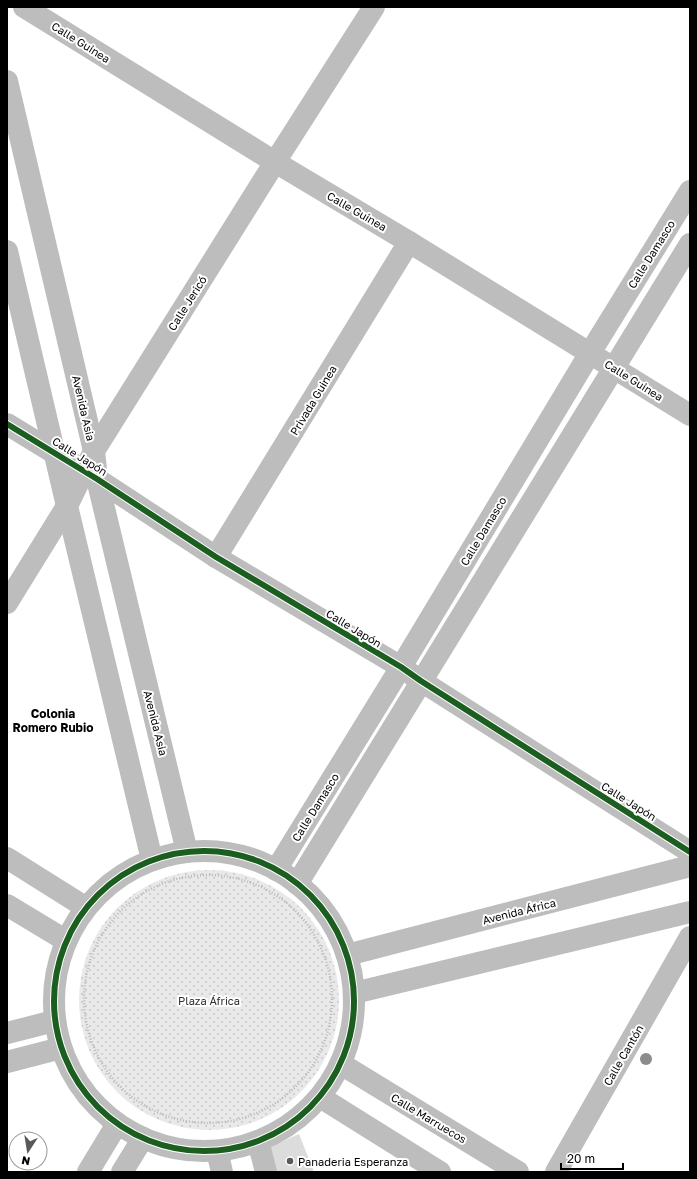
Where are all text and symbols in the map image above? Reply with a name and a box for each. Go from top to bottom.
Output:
street label: Calle Guinea [49,19,113,65]
street label: Calle Guinea [325,189,389,233]
street label: Calle Damasco [625,217,677,291]
street label: Calle Jericó [165,273,209,333]
street label: Calle Guinea [602,357,666,403]
street label: Privada Guinea [287,363,339,437]
street label: Avenida Asia [70,374,98,442]
street label: Calle Japón [50,434,110,478]
street label: Calle Damasco [457,494,509,568]
street label: Calle Japón [324,606,384,650]
street label: Avenida Asia [142,689,170,757]
district label: Colonia Romero Rubio [13,706,93,735]
street label: Calle Damasco [289,770,341,844]
street label: Calle Japón [599,779,659,823]
street label: Avenida África [481,896,557,926]
park label: Plaza África [178,994,240,1007]
street label: Calle Cantón [600,1022,646,1088]
street label: Calle Marruecos [389,1090,469,1146]
north arrow [8,1131,48,1171]
scale bar [561,1145,623,1171]
text: 20 m [567,1151,595,1166]
text: N [20,1154,31,1168]
place label: Panaderia Esperanza [298,1155,408,1168]
marker: Panaderia Esperanza [285,1156,295,1166]

